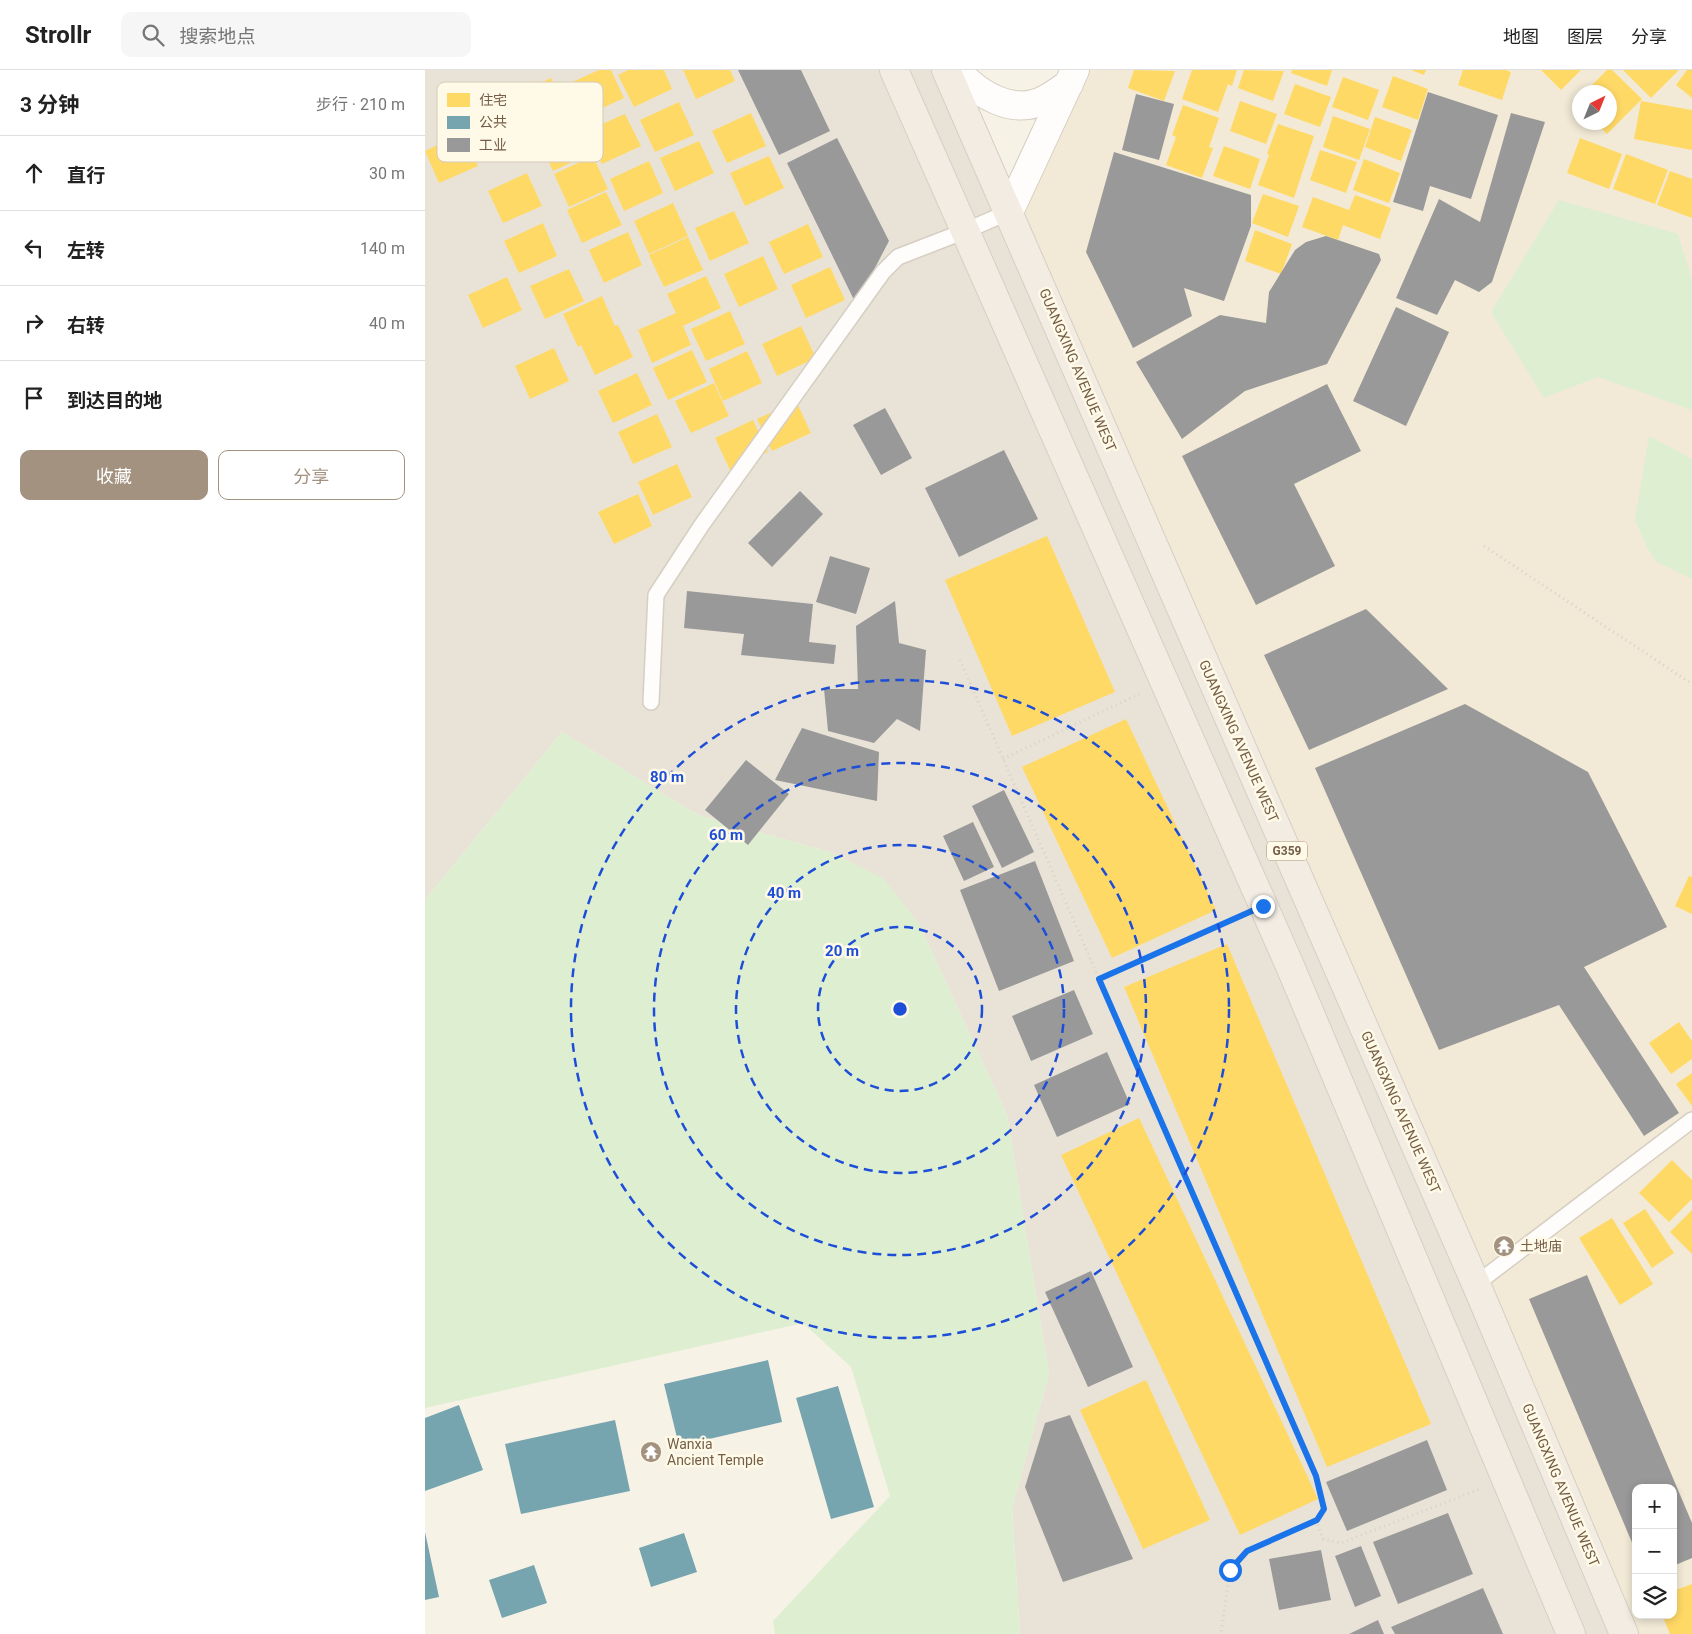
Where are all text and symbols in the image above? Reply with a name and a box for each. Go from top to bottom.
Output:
search box [121,12,471,57]
text: Strollr [25,21,91,49]
icon: search [139,21,167,49]
text: 搜索地点 [179,25,255,48]
text: 地图 [1503,26,1539,47]
text: 图层 [1567,26,1603,47]
text: 分享 [1631,26,1667,47]
legend [437,82,603,162]
north arrow [1572,85,1617,130]
text: 住宅 [479,92,507,108]
text: 3 分钟 [20,93,79,117]
text: 步行 · 210 m [316,95,405,114]
text: 公共 [479,114,507,130]
text: 工业 [479,137,507,153]
icon: ahead [20,159,48,187]
text: 直行 [67,164,105,187]
text: 30 m [369,164,405,183]
icon: left [20,234,48,262]
text: 左转 [67,239,105,262]
text: 140 m [360,239,405,258]
street label: GUANGXING AVENUE WEST [1036,286,1120,455]
icon: right [20,309,48,337]
text: 右转 [67,314,105,337]
text: 40 m [369,314,405,333]
icon: arrive [20,384,48,412]
text: 到达目的地 [67,389,162,412]
button: 收藏 [20,450,208,500]
button: 分享 [218,450,405,500]
street label: GUANGXING AVENUE WEST [1196,658,1282,825]
text: 80 m [650,768,684,786]
text: 60 m [709,826,743,844]
road number: G359 [1267,841,1307,860]
text: 40 m [767,884,801,902]
route end [1252,895,1275,918]
text: 20 m [825,942,859,960]
centre of rings [891,1000,909,1018]
street label: GUANGXING AVENUE WEST [1358,1029,1444,1196]
temple icon: 土地庙 [1492,1234,1516,1258]
place label: 土地庙 [1520,1238,1562,1254]
street label: GUANGXING AVENUE WEST [1519,1401,1603,1570]
place label: Wanxia Ancient Temple [667,1436,764,1468]
temple icon: Wanxia Ancient Temple [639,1440,663,1464]
map controls [1632,1484,1677,1619]
button: + [1632,1484,1677,1529]
button: − [1632,1529,1677,1574]
route start [1219,1559,1242,1582]
button: layers [1632,1574,1677,1619]

